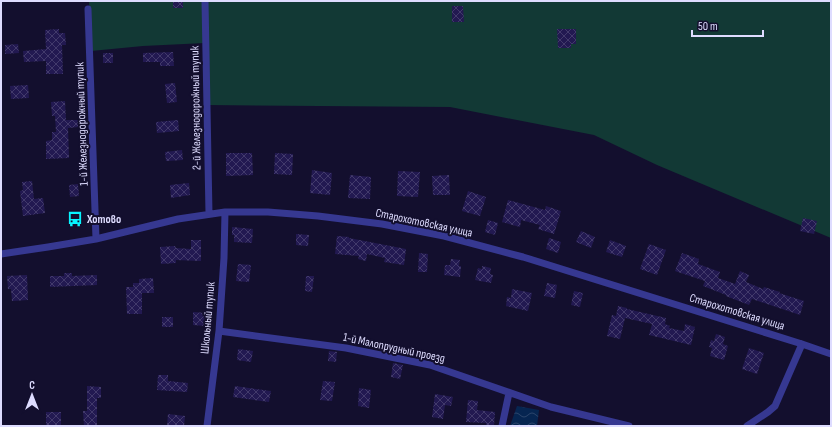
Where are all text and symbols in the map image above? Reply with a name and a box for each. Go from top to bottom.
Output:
scale bar [692,12,763,38]
text: 50 m [698,19,718,34]
street label: 2-й Железнодорожный тупик [187,45,205,170]
street label: 1-й Железнодорожный тупик [72,61,92,186]
street label: Старохотовская улица [374,205,474,241]
bus stop icon: Хотово [66,210,84,228]
place label: Хотово [86,212,121,227]
street label: Школьный тупик [197,281,219,355]
street label: Старохотовская улица [688,290,787,334]
street label: 1-й Малопрудный проезд [342,330,446,366]
north arrow [12,375,52,415]
text: С [29,379,35,392]

